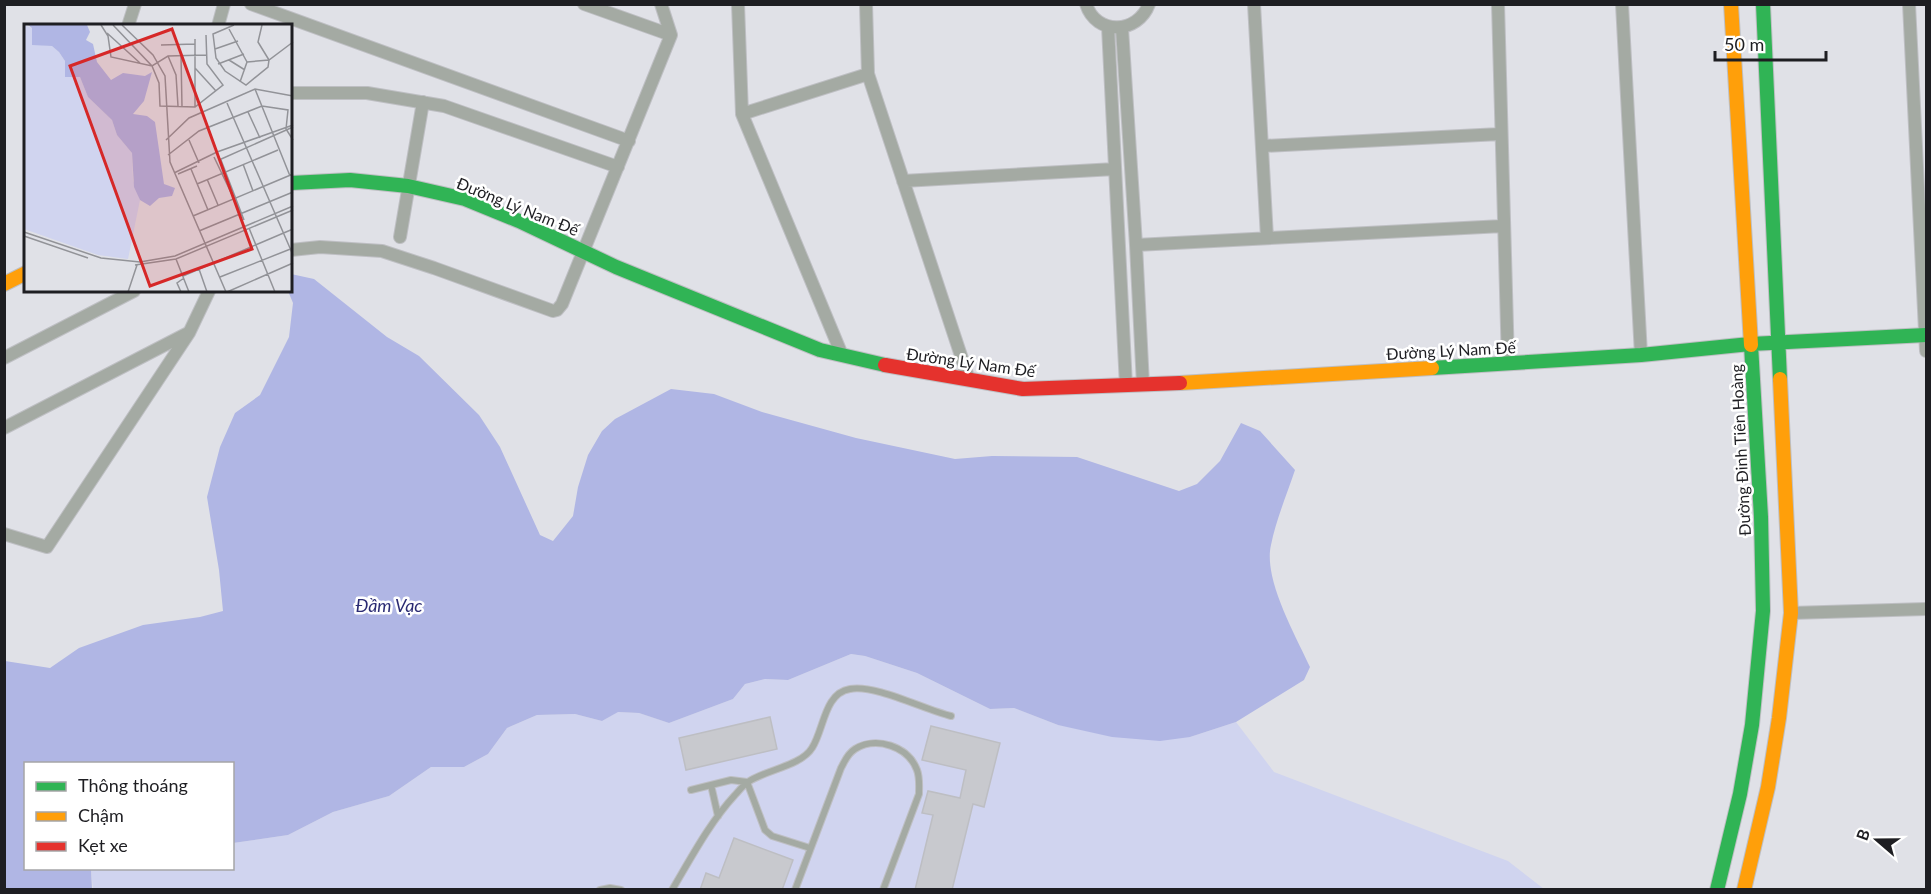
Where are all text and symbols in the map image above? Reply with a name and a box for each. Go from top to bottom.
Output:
inset map [24,24,292,292]
scale bar [1715,24,1826,62]
text: 50 m [1724,33,1764,55]
street label: Đường Lý Nam Đế [454,173,583,240]
street label: Đường Lý Nam Đế [1386,337,1518,363]
street label: Đường Lý Nam Đế [905,344,1038,381]
street label: Đường Đinh Tiên Hoàng [1726,364,1754,536]
water label: Đầm Vạc [355,594,423,616]
legend [24,762,234,870]
text: Thông thoáng [78,774,188,796]
text: Chậm [78,804,124,826]
north arrow [1847,810,1907,870]
text: B [1852,826,1873,843]
text: Kẹt xe [78,834,128,856]

